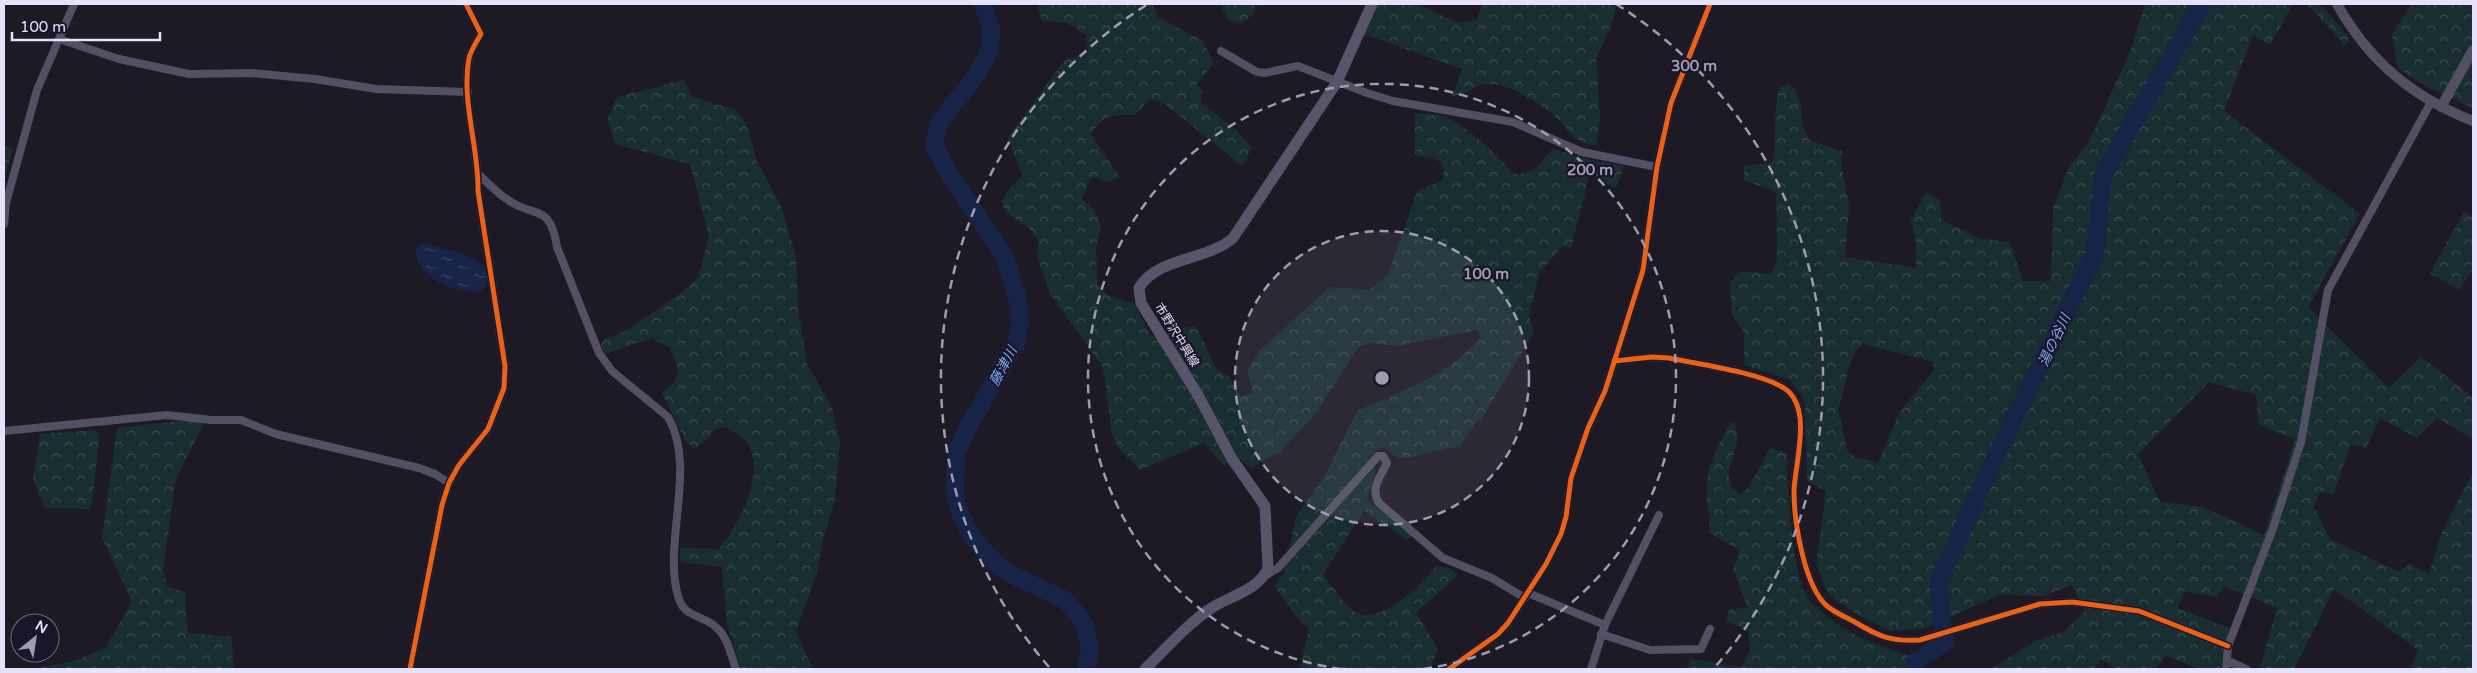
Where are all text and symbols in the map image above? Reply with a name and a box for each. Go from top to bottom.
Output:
scale bar [12,10,160,42]
text: 100 m [20,18,66,36]
text: 300 m [1671,57,1717,75]
text: 200 m [1567,161,1613,179]
text: 100 m [1463,265,1509,283]
street label: 市野沢中興線 [1152,301,1202,369]
water label: 湯の谷川 [2035,309,2075,369]
water label: 藤津川 [986,342,1022,389]
centre of rings [1373,369,1391,387]
north arrow [10,613,60,663]
text: N [32,617,50,637]

